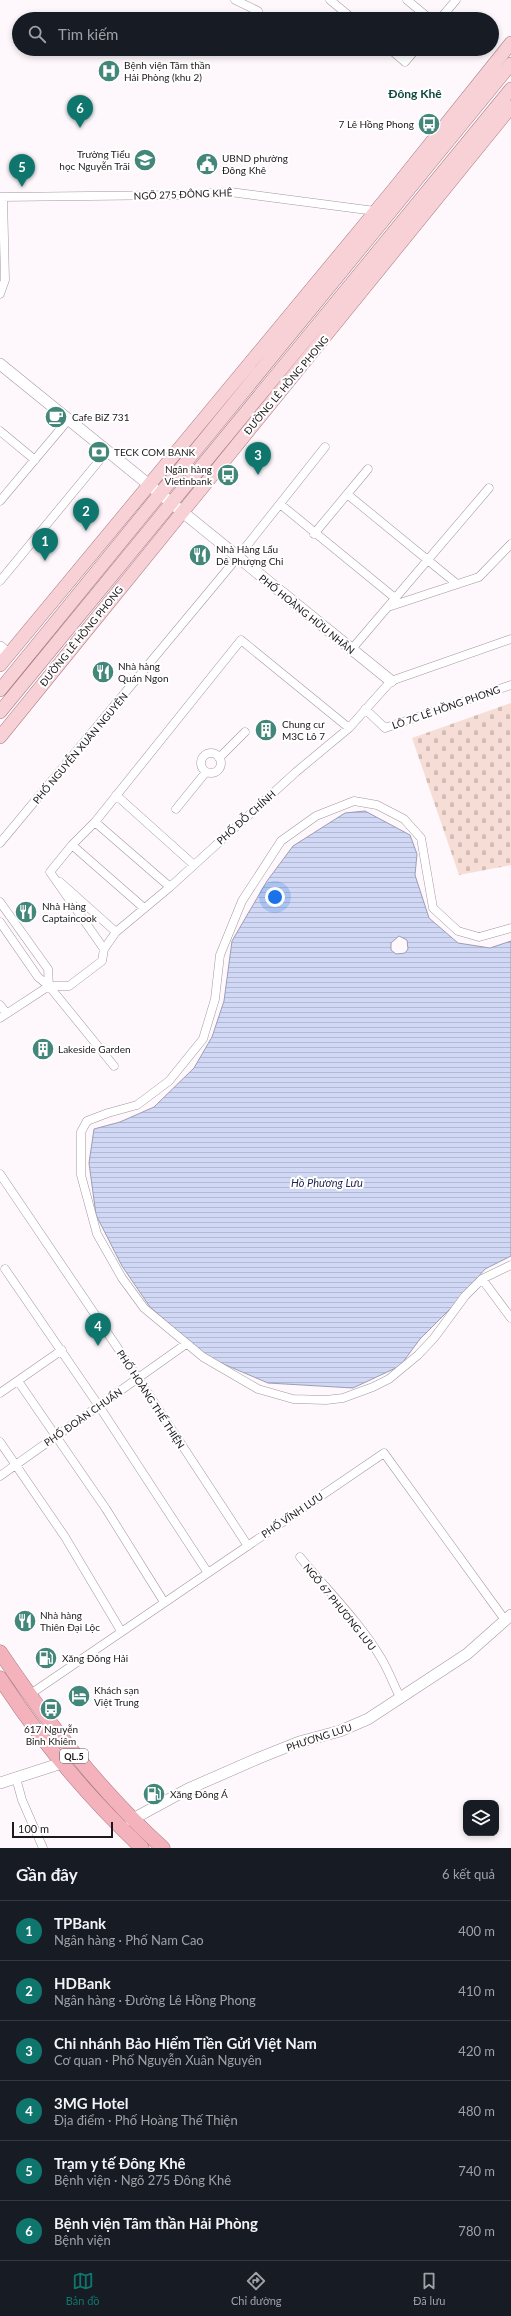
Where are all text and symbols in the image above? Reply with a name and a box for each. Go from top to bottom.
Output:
search box [12,12,499,56]
icon: search [26,23,48,45]
text: Tìm kiếm [58,25,118,43]
hospital icon: Bệnh viện Tâm thần Hải Phòng (khu 2) [96,58,122,84]
place label: Bệnh viện Tâm thần Hải Phòng (khu 2) [124,59,210,83]
district label: Đông Khê [388,86,442,101]
pin: 6 [67,95,93,128]
bus stop icon: 7 Lê Hồng Phong [416,111,442,137]
place label: 7 Lê Hồng Phong [339,118,414,130]
school or university icon: Trường Tiểu học Nguyễn Trãi [132,147,158,173]
place label: Trường Tiểu học Nguyễn Trãi [59,148,130,172]
public building icon: UBND phường Đông Khê [194,151,220,177]
place label: UBND phường Đông Khê [222,152,288,176]
pin: 5 [9,154,35,187]
street label: NGÕ 275 ĐÔNG KHÊ [133,186,233,202]
street label: ĐƯỜNG LÊ HỒNG PHONG [241,333,331,437]
cafe icon: Cafe BiZ 731 [43,404,69,430]
place label: Cafe BiZ 731 [72,411,130,423]
bank icon: TECK COM BANK [86,439,112,465]
pin: 3 [245,442,271,475]
place label: TECK COM BANK [114,446,196,458]
bus stop icon: Ngân hàng Vietinbank [215,462,241,488]
place label: Ngân hàng Vietinbank [165,463,213,487]
pin: 2 [73,498,99,531]
pin: 1 [32,528,58,561]
restaurant icon: Nhà Hàng Lẩu Dê Phượng Chi [187,542,213,568]
place label: Nhà Hàng Lẩu Dê Phượng Chi [216,543,283,567]
street label: PHỐ HOÀNG HỮU NHÂN [257,572,357,656]
street label: ĐƯỜNG LÊ HỒNG PHONG [37,584,125,688]
restaurant icon: Nhà hàng Quán Ngon [90,659,116,685]
place label: Nhà hàng Quán Ngon [118,660,168,684]
street label: LÔ 7C LÊ HỒNG PHONG [390,683,502,731]
street label: PHỐ NGUYỄN XUÂN NGUYÊN [30,690,130,806]
building icon: Chung cư M3C Lô 7 [253,717,279,743]
place label: Chung cư M3C Lô 7 [282,718,325,742]
street label: PHỐ ĐỖ CHÍNH [214,787,278,846]
your location [265,887,285,907]
restaurant icon: Nhà Hàng Captaincook [13,899,39,925]
place label: Nhà Hàng Captaincook [42,900,98,924]
building icon: Lakeside Garden [30,1036,56,1062]
place label: Lakeside Garden [58,1043,131,1055]
water label: Hồ Phương Lưu [291,1176,363,1189]
pin: 4 [85,1313,111,1346]
street label: PHỐ HOÀNG THẾ THIỆN [115,1348,187,1450]
street label: PHỐ ĐOÀN CHUẨN [42,1386,124,1448]
street label: PHỐ VĨNH LƯU [259,1490,325,1540]
street label: NGÕ 67 PHƯƠNG LƯU [301,1561,379,1653]
restaurant icon: Nhà hàng Thiên Đại Lộc [12,1608,38,1634]
place label: Nhà hàng Thiên Đại Lộc [40,1609,100,1633]
fuel station icon: Xăng Đông Hải [33,1645,59,1671]
place label: Xăng Đông Hải [62,1652,128,1664]
hotel icon: Khách sạn Việt Trung [66,1683,92,1709]
place label: Khách sạn Việt Trung [94,1684,139,1708]
bus stop icon: 617 Nguyễn Bỉnh Khiêm [38,1696,64,1722]
street label: PHƯƠNG LƯU [285,1721,353,1753]
place label: 617 Nguyễn Bỉnh Khiêm [24,1723,78,1747]
road number: QL.5 [60,1749,88,1763]
fuel station icon: Xăng Đông Á [141,1781,167,1807]
place label: Xăng Đông Á [170,1788,228,1800]
map controls [463,1800,499,1836]
button: layers [463,1800,499,1836]
scale bar [12,1820,113,1839]
text: 100 m [18,1822,49,1835]
text: Gần đây [16,1864,78,1885]
text: 6 kết quả [442,1866,495,1882]
text: TPBank [54,1914,106,1932]
text: 1 [25,1923,33,1939]
text: 400 m [458,1923,495,1939]
text: Ngân hàng · Phố Nam Cao [54,1932,204,1948]
text: HDBank [54,1974,111,1992]
text: 2 [25,1983,33,1999]
text: 410 m [458,1983,495,1999]
text: Ngân hàng · Đường Lê Hồng Phong [54,1992,256,2008]
text: Chi nhánh Bảo Hiểm Tiền Gửi Việt Nam [54,2034,317,2052]
text: 3 [25,2043,33,2059]
text: 420 m [458,2043,495,2059]
text: Cơ quan · Phố Nguyễn Xuân Nguyên [54,2052,262,2068]
text: 3MG Hotel [54,2094,128,2112]
text: 4 [25,2103,33,2119]
text: 480 m [458,2103,495,2119]
text: Địa điểm · Phố Hoàng Thế Thiện [54,2112,238,2128]
text: Trạm y tế Đông Khê [54,2154,186,2172]
text: 5 [25,2163,33,2179]
text: 740 m [458,2163,495,2179]
text: Bệnh viện · Ngõ 275 Đông Khê [54,2172,231,2188]
text: Bệnh viện Tâm thần Hải Phòng [54,2214,258,2232]
text: 6 [25,2223,33,2239]
text: 780 m [458,2223,495,2239]
text: Bệnh viện [54,2232,111,2248]
tab: Bản đồ [66,2270,100,2307]
tab: Chỉ đường [231,2270,282,2307]
tab: Đã lưu [413,2270,445,2307]

